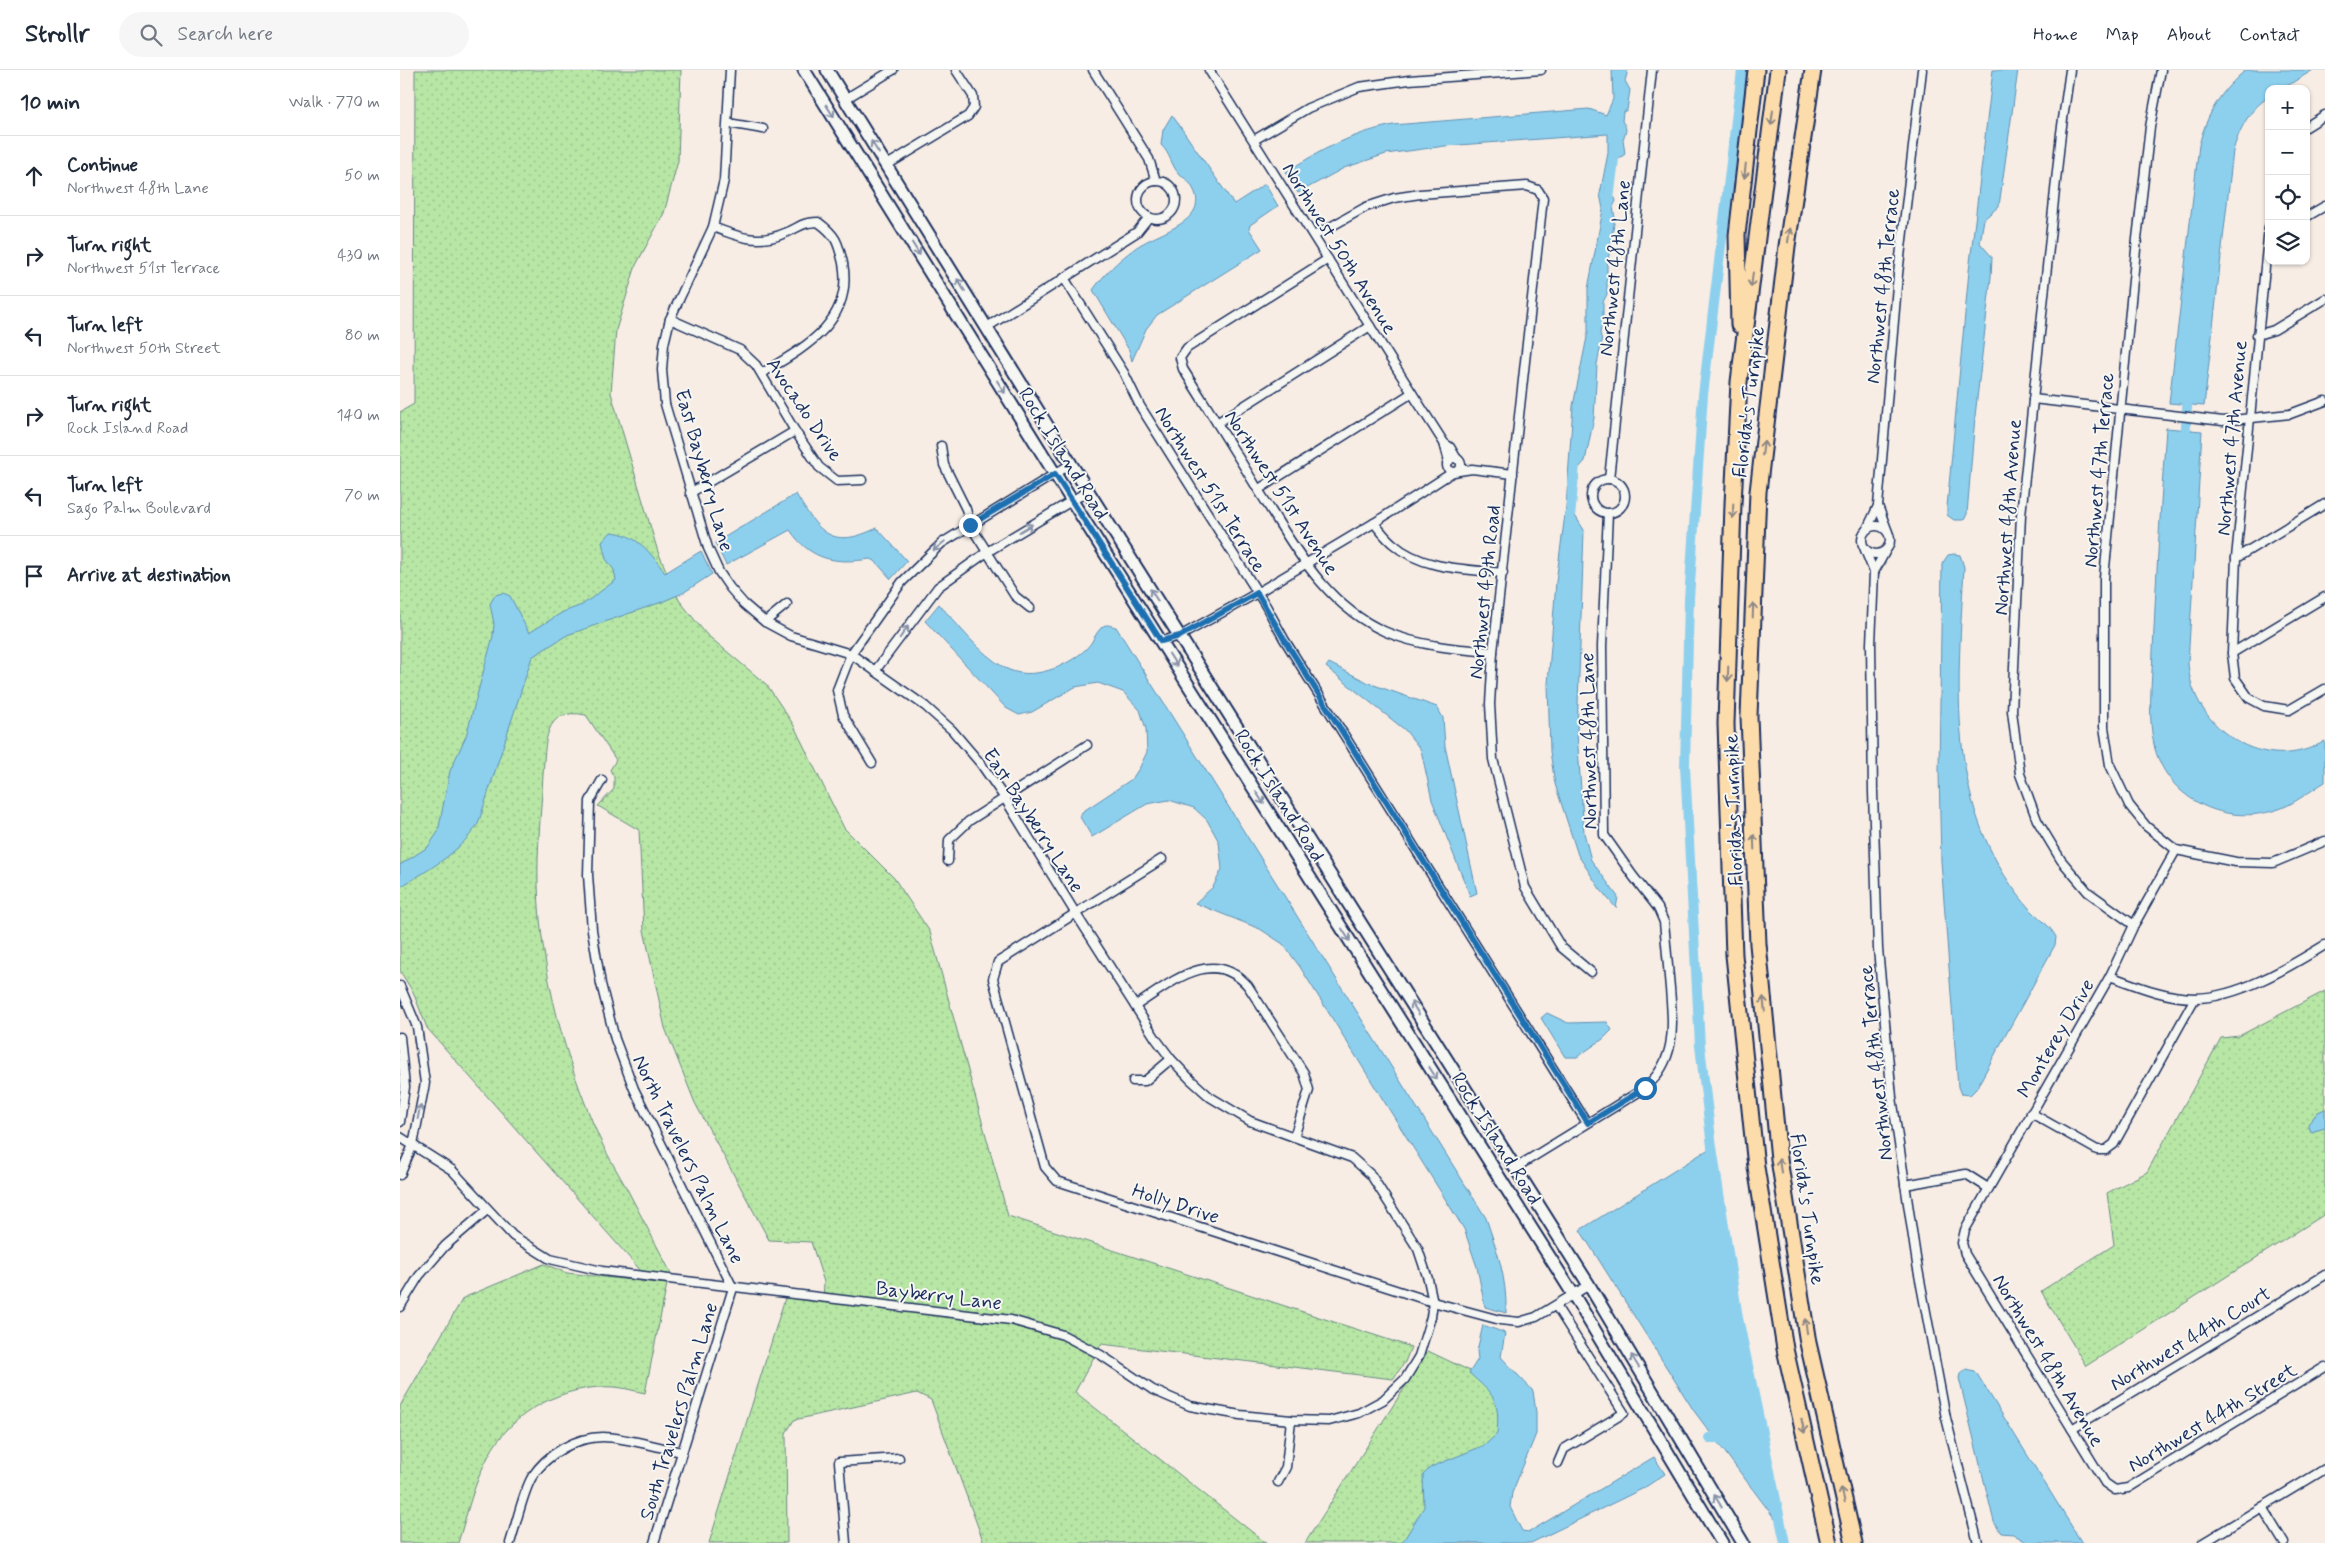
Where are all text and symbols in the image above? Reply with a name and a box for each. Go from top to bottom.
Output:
search box [119,12,469,57]
text: Strollr [25,19,89,50]
icon: search [137,21,165,49]
text: Search here [177,22,273,47]
text: Home [2033,23,2078,47]
text: Map [2106,23,2139,47]
text: About [2167,23,2211,47]
text: Contact [2239,23,2300,47]
map controls [2265,85,2310,265]
button: + [2265,85,2310,130]
text: 10 min [20,89,80,117]
text: Walk · 770 m [289,92,380,113]
one-way arrow [825,104,835,118]
one-way arrow [1767,110,1777,126]
button: − [2265,130,2310,175]
one-way arrow [870,141,880,155]
text: Continue [67,153,138,178]
street label: Northwest 50th Avenue [1275,158,1403,340]
icon: ahead [20,162,48,190]
one-way arrow [1740,162,1749,178]
text: 50 m [344,165,380,186]
button: locate [2265,175,2310,220]
text: Northwest 48th Lane [67,178,209,199]
street label: Northwest 48th Lane [1593,179,1638,358]
street label: Northwest 48th Terrace [1860,187,1907,385]
button: layers [2265,220,2310,265]
one-way arrow [1784,227,1794,243]
text: Turn right [67,233,151,258]
icon: right [20,242,48,270]
one-way arrow [911,242,921,256]
text: 430 m [337,245,380,266]
text: Northwest 51st Terrace [67,258,220,279]
one-way arrow [1747,271,1757,287]
one-way arrow [956,279,966,293]
text: Turn left [67,313,143,338]
icon: left [20,322,48,350]
text: 80 m [345,325,380,346]
street label: Florida's Turnpike [1727,325,1772,480]
text: Northwest 50th Street [67,338,221,359]
street label: Northwest 47th Avenue [2211,339,2254,537]
street label: Avocado Drive [759,353,848,467]
street label: Northwest 47th Terrace [2078,372,2121,569]
one-way arrow [997,380,1007,394]
street label: Rock Island Road [1011,382,1114,525]
street label: East Bayberry Lane [668,386,740,555]
text: Turn right [67,393,151,418]
icon: right [20,402,48,430]
street label: Northwest 51st Terrace [1148,402,1272,578]
text: 140 m [336,405,380,426]
street label: Northwest 51st Avenue [1217,405,1344,581]
text: Rock Island Road [67,418,188,439]
street label: Northwest 48th Avenue [1988,418,2029,616]
one-way arrow [1758,441,1768,457]
text: Turn left [67,473,143,498]
icon: left [20,482,48,510]
text: 70 m [344,485,380,506]
text: Sago Palm Boulevard [67,498,211,519]
one-way arrow [1728,503,1737,519]
street label: Northwest 49th Road [1463,504,1508,681]
route end [959,514,982,537]
one-way arrow [1019,523,1033,533]
one-way arrow [933,541,946,552]
icon: arrive [20,562,48,590]
text: Arrive at destination [67,563,231,588]
one-way arrow [1149,589,1159,603]
one-way arrow [1749,603,1758,619]
one-way arrow [899,625,909,639]
street label: Northwest 48th Lane [1574,652,1605,830]
one-way arrow [1168,653,1178,667]
one-way arrow [1723,665,1732,681]
street label: Rock Island Road [1227,724,1330,867]
street label: Florida's Turnpike [1718,733,1751,887]
street label: East Bayberry Lane [976,743,1090,898]
one-way arrow [1255,790,1265,804]
one-way arrow [1749,834,1759,850]
one-way arrow [1342,928,1352,942]
street label: Northwest 48th Terrace [1853,964,1900,1162]
street label: Monterey Drive [2011,974,2101,1103]
one-way arrow [1759,996,1769,1012]
one-way arrow [1409,1002,1419,1016]
street label: North Travelers Palm Lane [625,1051,750,1269]
one-way arrow [1429,1065,1439,1079]
street label: Rock Island Road [1444,1067,1547,1210]
route start [1634,1077,1657,1100]
one-way arrow [415,1104,425,1120]
street label: Florida's Turnpike [1783,1132,1831,1287]
one-way arrow [1775,1158,1785,1174]
street label: Holly Drive [1128,1178,1223,1231]
street label: Northwest 48th Avenue [1985,1269,2110,1452]
street label: Bayberry Lane [874,1275,1003,1318]
street label: Northwest 44th Court [2105,1280,2276,1398]
street label: South Travelers Palm Lane [633,1299,725,1524]
one-way arrow [1800,1318,1810,1334]
one-way arrow [1629,1355,1639,1369]
street label: Northwest 44th Street [2123,1357,2302,1479]
one-way arrow [1799,1418,1808,1434]
one-way arrow [1838,1488,1847,1504]
one-way arrow [1713,1494,1723,1508]

